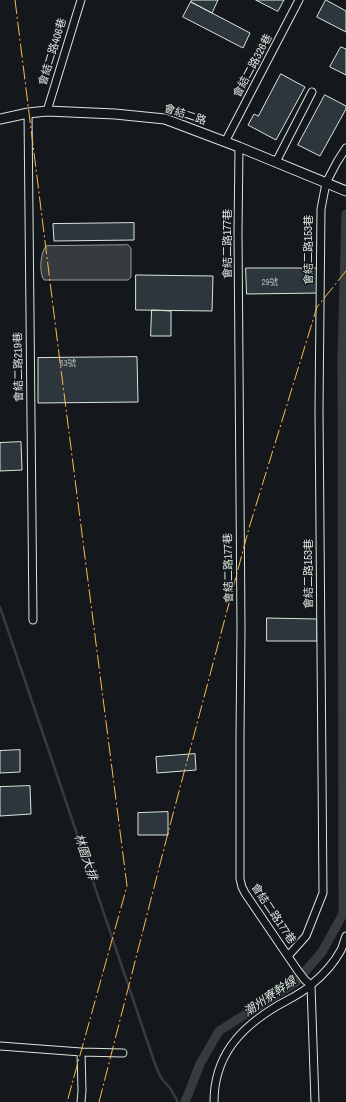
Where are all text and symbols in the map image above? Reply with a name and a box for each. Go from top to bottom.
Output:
street label: 會結二路406巷 [36,17,70,87]
street label: 會結二路326巷 [231,32,275,100]
street label: 會結二路 [162,102,208,128]
street label: 會結二路177巷 [221,209,235,279]
street label: 會結二路153巷 [302,215,316,285]
house number: 29號 [261,278,279,288]
street label: 會結二路219巷 [12,332,26,402]
house number: 63號 [59,359,77,369]
street label: 會結二路177巷 [222,533,236,603]
street label: 會結二路153巷 [302,539,316,609]
water label: 林園大排 [70,832,100,882]
street label: 會結二路177巷 [248,881,298,947]
water label: 潮州寮幹線 [241,974,299,1020]

